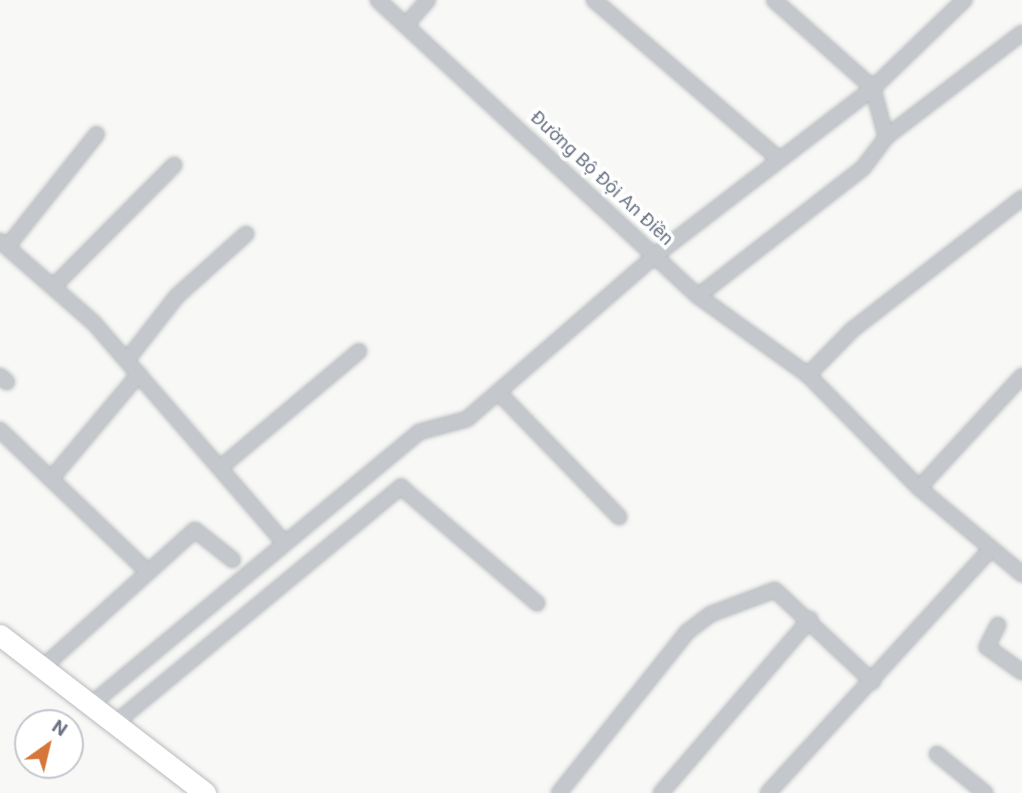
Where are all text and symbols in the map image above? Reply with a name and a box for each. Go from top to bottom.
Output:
street label: Đường Bộ Đội An Điền [526,106,678,250]
north arrow [14,709,84,779]
text: N [48,715,72,741]

